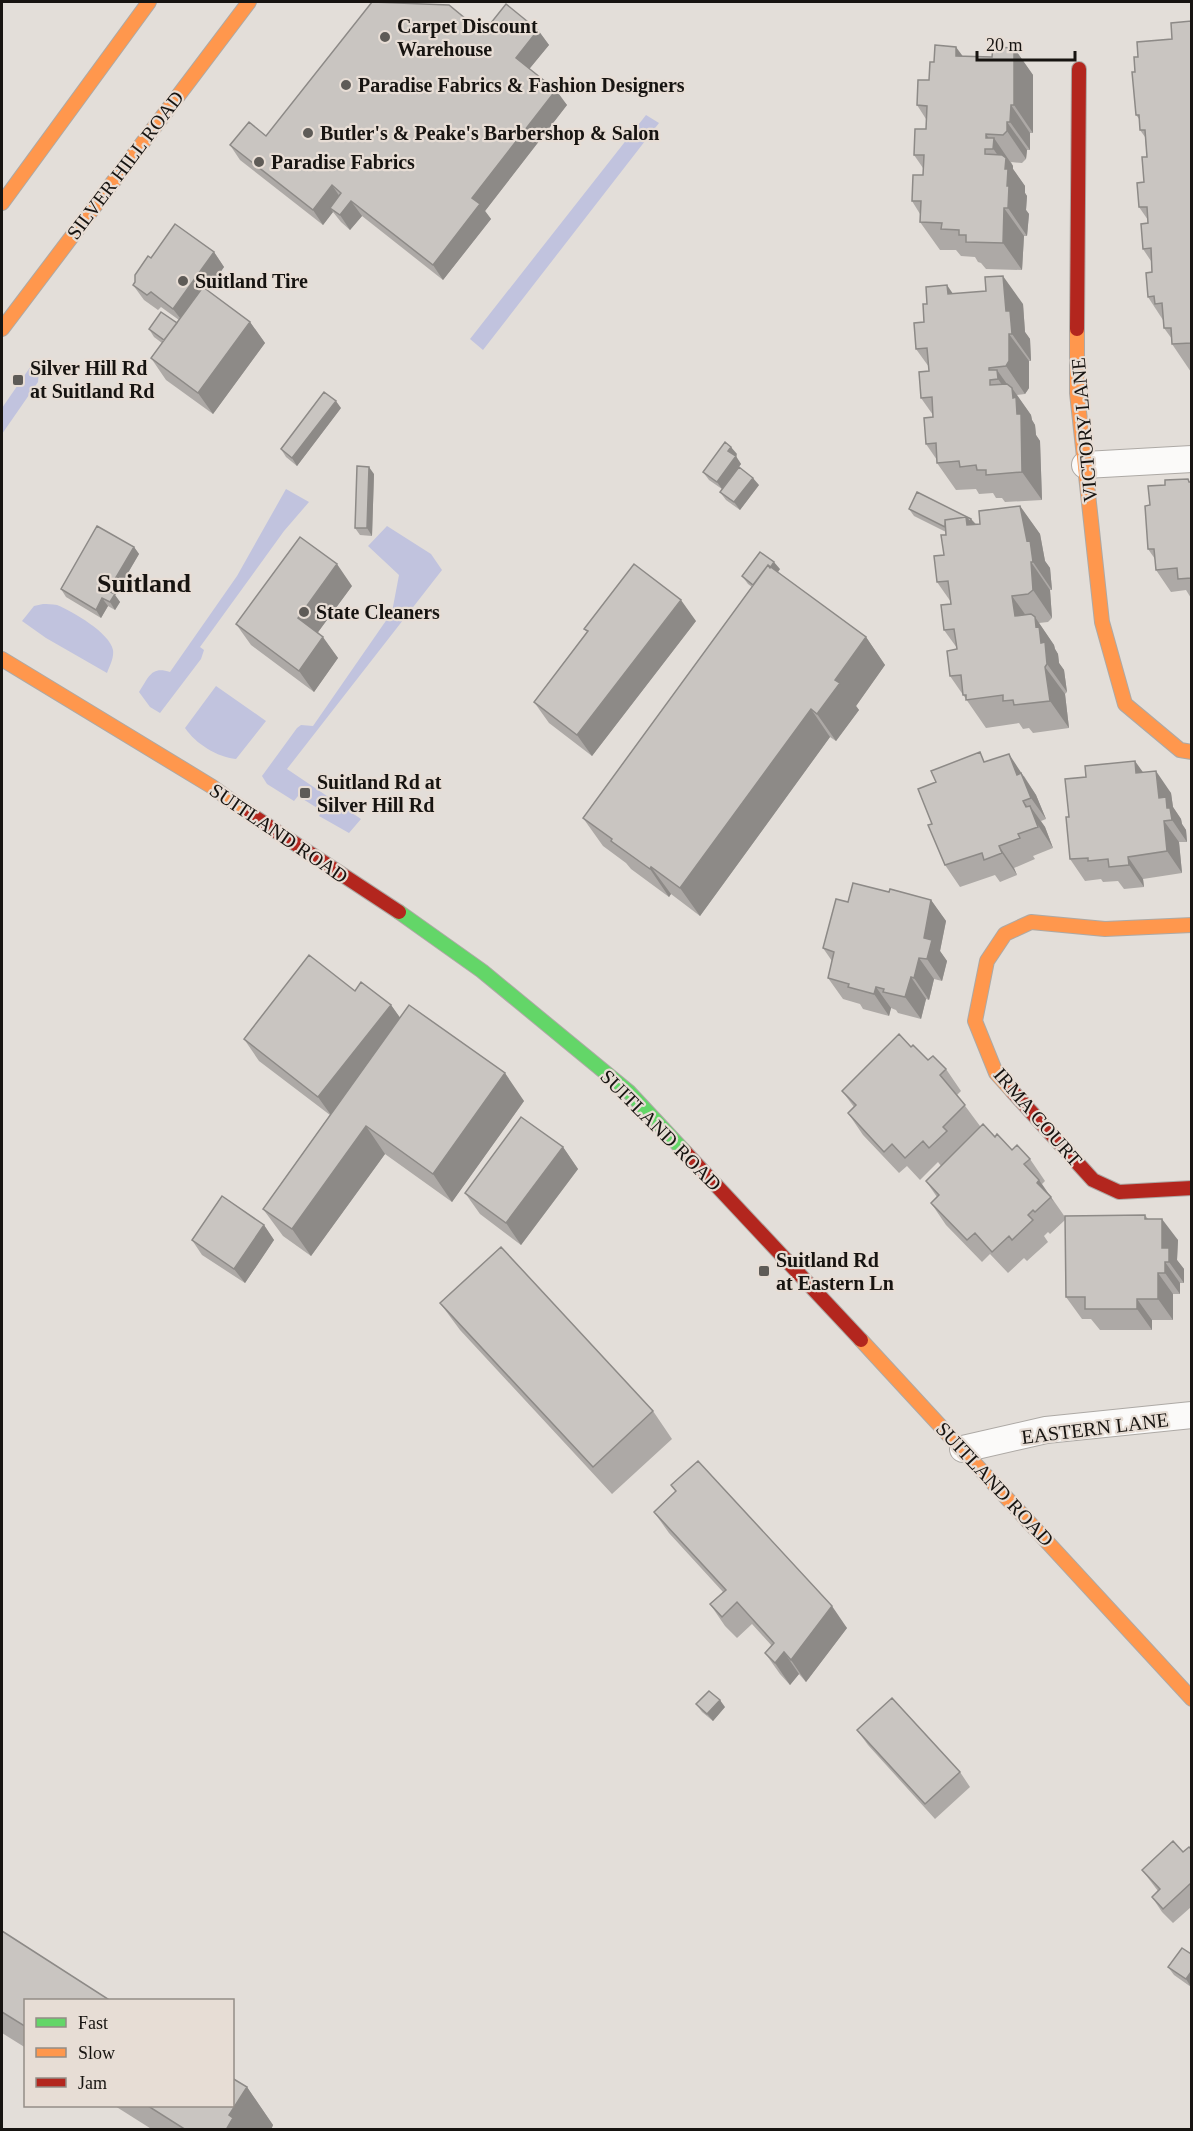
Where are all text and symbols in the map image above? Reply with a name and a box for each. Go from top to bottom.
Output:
place label: Carpet Discount Warehouse [397,15,538,60]
scale bar [977,24,1074,62]
marker: Carpet Discount Warehouse [378,30,392,44]
text: 20 m [986,35,1023,55]
place label: Paradise Fabrics & Fashion Designers [358,74,685,97]
marker: Paradise Fabrics & Fashion Designers [339,78,353,92]
street label: SILVER HILL ROAD [62,87,188,243]
place label: Butler's & Peake's Barbershop & Salon [320,122,659,145]
marker: Butler's & Peake's Barbershop & Salon [301,126,315,140]
place label: Paradise Fabrics [271,151,415,173]
marker: Paradise Fabrics [252,155,266,169]
place label: Suitland Tire [195,270,308,292]
marker: Suitland Tire [176,274,190,288]
place label: Silver Hill Rd at Suitland Rd [30,357,155,402]
street label: VICTORY LANE [1067,357,1101,503]
marker: Silver Hill Rd at Suitland Rd [11,373,25,387]
district label: Suitland [97,569,192,598]
place label: State Cleaners [316,601,440,623]
marker: State Cleaners [297,605,311,619]
place label: Suitland Rd at Silver Hill Rd [317,771,442,816]
street label: SUITLAND ROAD [206,779,352,887]
marker: Suitland Rd at Silver Hill Rd [298,786,312,800]
street label: IRMA COURT [989,1063,1087,1171]
street label: SUITLAND ROAD [596,1065,726,1195]
place label: Suitland Rd at Eastern Ln [776,1249,894,1294]
marker: Suitland Rd at Eastern Ln [757,1264,771,1278]
street label: EASTERN LANE [1020,1408,1170,1448]
street label: SUITLAND ROAD [932,1417,1058,1551]
legend [24,1999,234,2107]
text: Fast [78,2013,108,2033]
text: Slow [78,2043,115,2063]
text: Jam [78,2073,107,2093]

